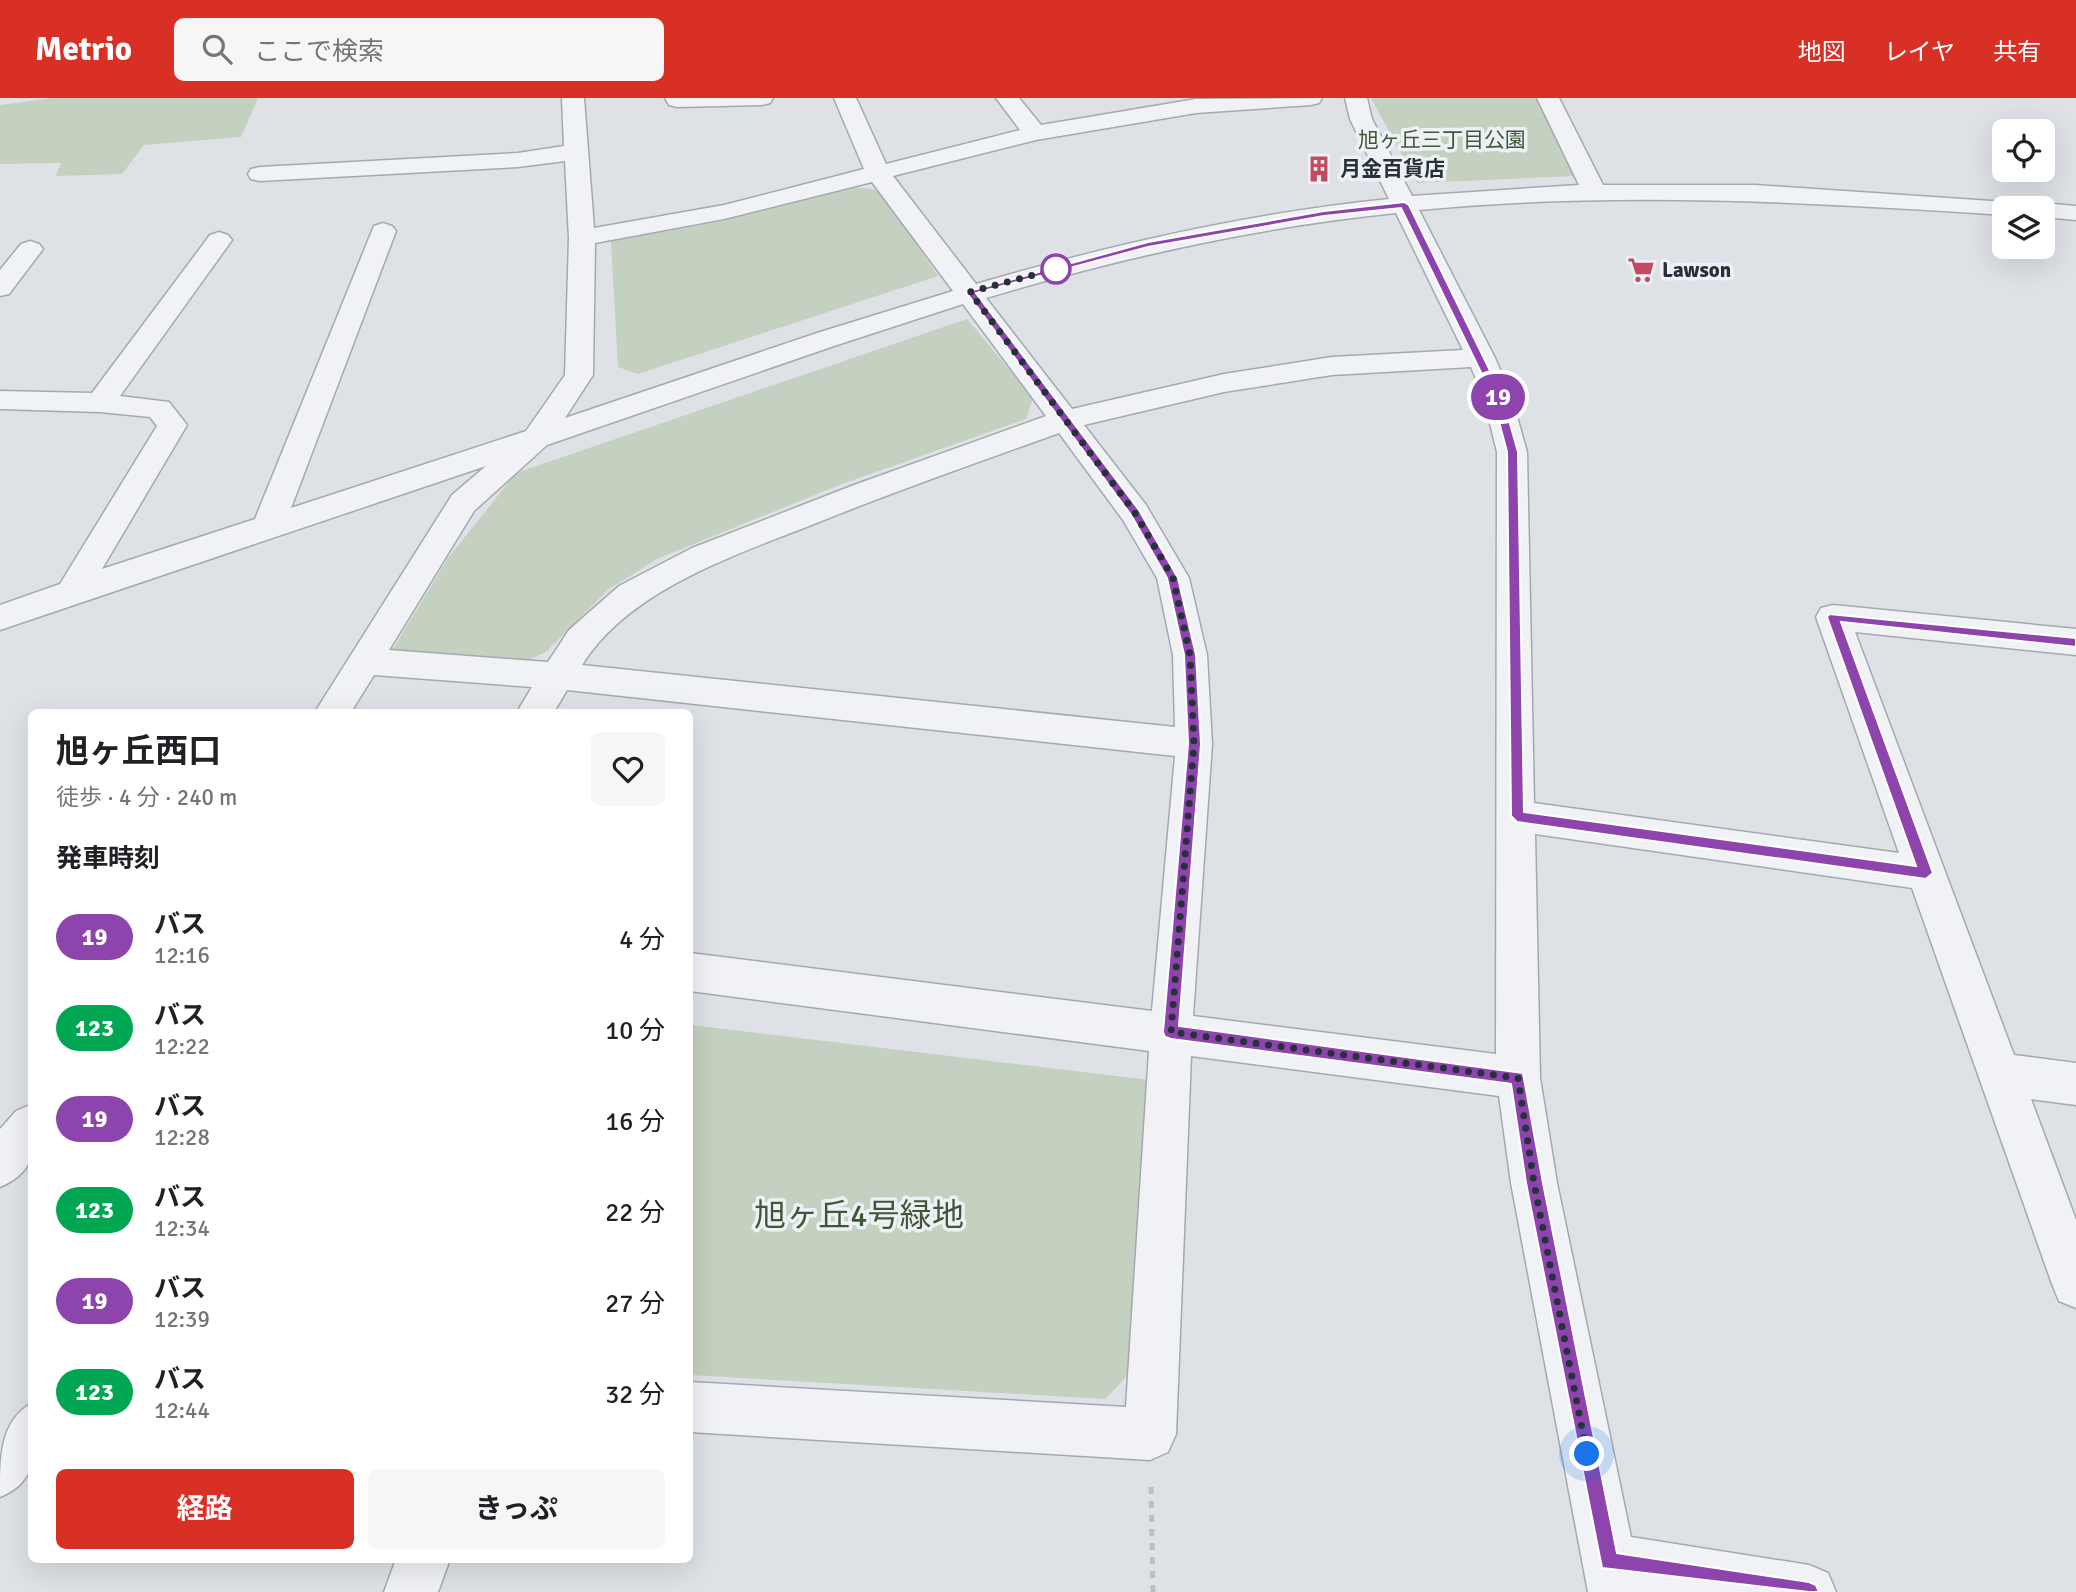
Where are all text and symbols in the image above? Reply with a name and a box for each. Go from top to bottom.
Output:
search box [174,18,664,81]
text: Metrio [35,29,132,70]
icon: search [198,30,236,68]
text: ここで検索 [254,36,384,68]
text: 地図 [1798,37,1846,67]
text: レイヤ [1884,37,1955,67]
text: 共有 [1993,37,2041,67]
map controls [1992,119,2055,259]
button: locate [1992,119,2055,182]
park label: 旭ヶ丘三丁目公園 [1358,127,1526,153]
building icon: 月金百貨店 [1304,154,1334,184]
place label: 月金百貨店 [1340,156,1445,182]
button: layers [1992,196,2055,259]
unlabelled marker [1041,254,1071,284]
supermarket icon: Lawson [1626,255,1656,285]
place label: Lawson [1662,257,1731,283]
line badge: 19 [1466,374,1530,420]
text: 19 [1485,382,1511,412]
text: 旭ヶ丘西口 [56,731,221,772]
button: heart [591,732,665,806]
text: 徒歩 · 4 分 · 240 m [56,783,237,812]
text: 発車時刻 [56,843,160,875]
text: バス [154,909,206,941]
text: 19 [82,922,107,952]
text: 4 分 [619,924,665,956]
text: 12:16 [154,941,210,970]
text: バス [154,1000,206,1032]
text: 123 [75,1013,114,1043]
text: 10 分 [605,1015,665,1047]
text: 12:22 [154,1032,210,1061]
text: バス [154,1091,206,1123]
text: 19 [82,1104,107,1134]
text: 16 分 [605,1106,665,1138]
text: 12:28 [154,1123,210,1152]
text: バス [154,1182,206,1214]
text: 123 [75,1195,114,1225]
park label: 旭ヶ丘4号緑地 [754,1196,964,1235]
text: 22 分 [605,1197,665,1229]
text: 12:34 [154,1214,210,1243]
text: バス [154,1273,206,1305]
text: 19 [82,1286,107,1316]
text: 27 分 [605,1288,665,1320]
text: 12:39 [154,1305,210,1334]
text: バス [154,1364,206,1396]
text: 123 [75,1377,114,1407]
text: 32 分 [605,1379,665,1411]
text: 12:44 [154,1396,210,1425]
your location [1569,1436,1604,1471]
button: 経路 [56,1469,354,1549]
button: きっぷ [368,1469,665,1549]

